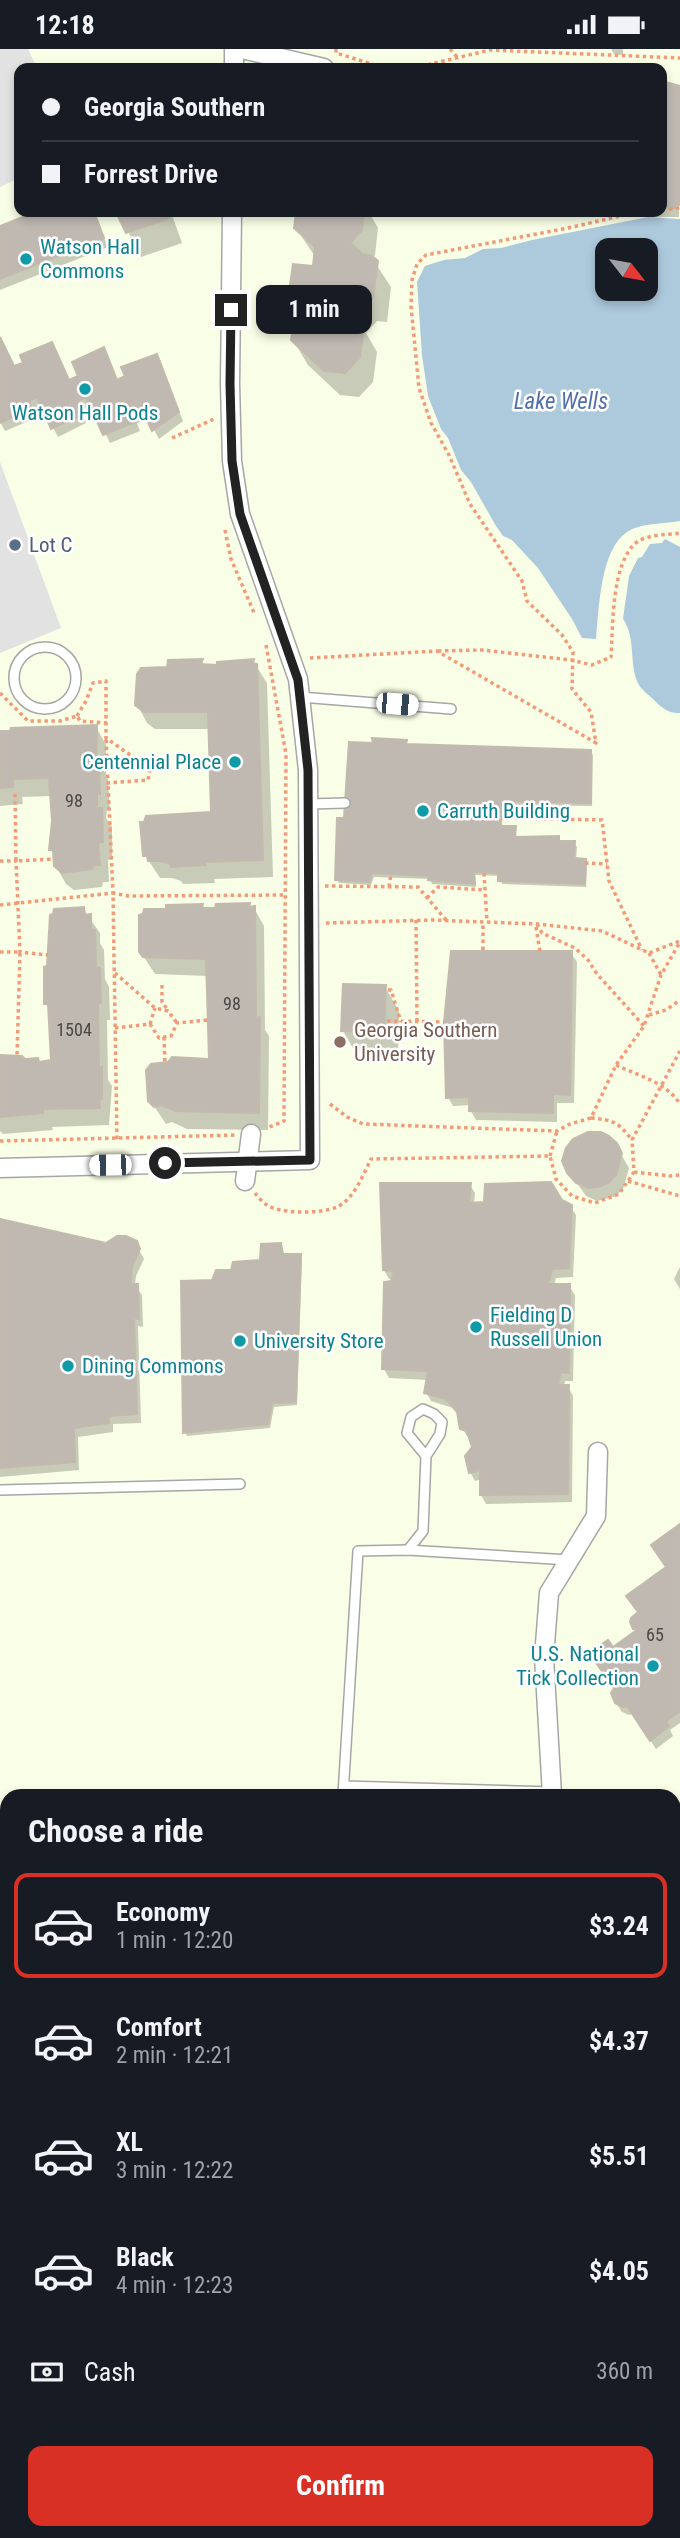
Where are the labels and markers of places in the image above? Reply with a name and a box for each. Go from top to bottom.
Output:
place label: Watson Hall Commons [40,235,140,283]
marker: Watson Hall Commons [18,251,34,267]
marker: Watson Hall Pods [77,381,93,397]
place label: Watson Hall Pods [12,401,158,425]
place label: Lot C [29,533,72,557]
marker: Lot C [7,537,23,553]
place label: Centennial Place [82,750,221,774]
marker: Centennial Place [227,754,243,770]
place label: Carruth Building [437,799,570,823]
marker: Carruth Building [415,803,431,819]
place label: Georgia Southern University [354,1018,497,1066]
marker: Georgia Southern University [332,1034,348,1050]
place label: Fielding D Russell Union [490,1303,602,1351]
marker: Fielding D Russell Union [468,1319,484,1335]
place label: University Store [254,1329,384,1353]
marker: University Store [232,1333,248,1349]
place label: Dining Commons [82,1354,224,1378]
marker: Dining Commons [60,1358,76,1374]
place label: U.S. National Tick Collection [516,1642,639,1690]
marker: U.S. National Tick Collection [645,1658,661,1674]

